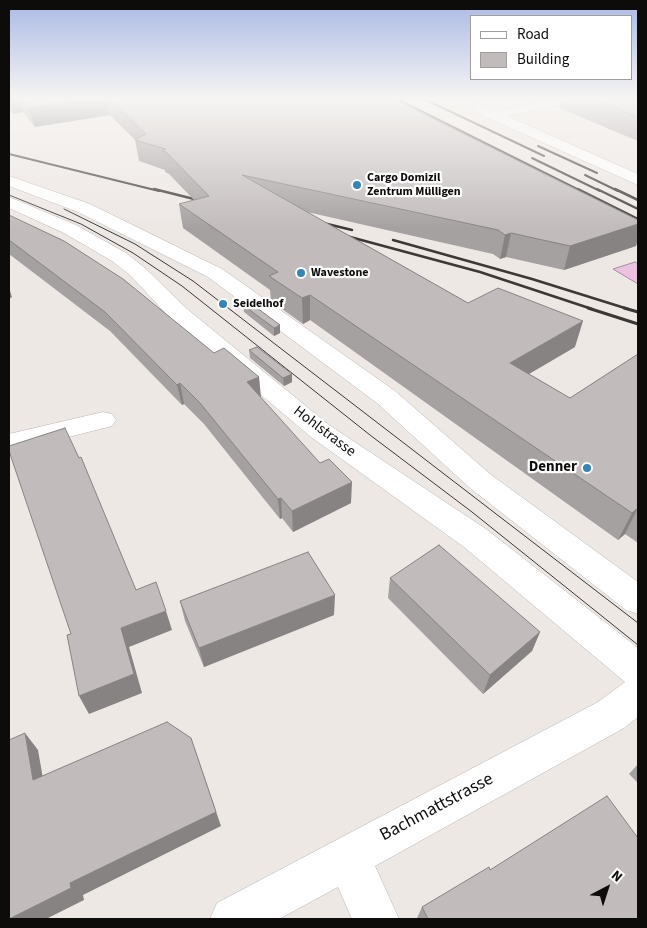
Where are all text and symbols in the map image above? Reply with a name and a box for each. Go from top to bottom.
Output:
legend [470,15,632,80]
text: Road [517,24,549,45]
text: Building [517,49,569,70]
place label: Cargo Domizil Zentrum Mülligen [367,171,461,199]
marker: Cargo Domizil Zentrum Mülligen [351,179,363,191]
place label: Wavestone [311,266,369,280]
marker: Wavestone [295,267,307,279]
place label: Seidelhof [233,297,283,311]
marker: Seidelhof [217,298,229,310]
street label: Hohlstrasse [289,403,359,461]
place label: Denner [529,459,577,477]
marker: Denner [581,462,593,474]
street label: Bachmattstrasse [377,769,497,847]
north arrow [582,863,632,913]
text: N [607,866,627,887]

